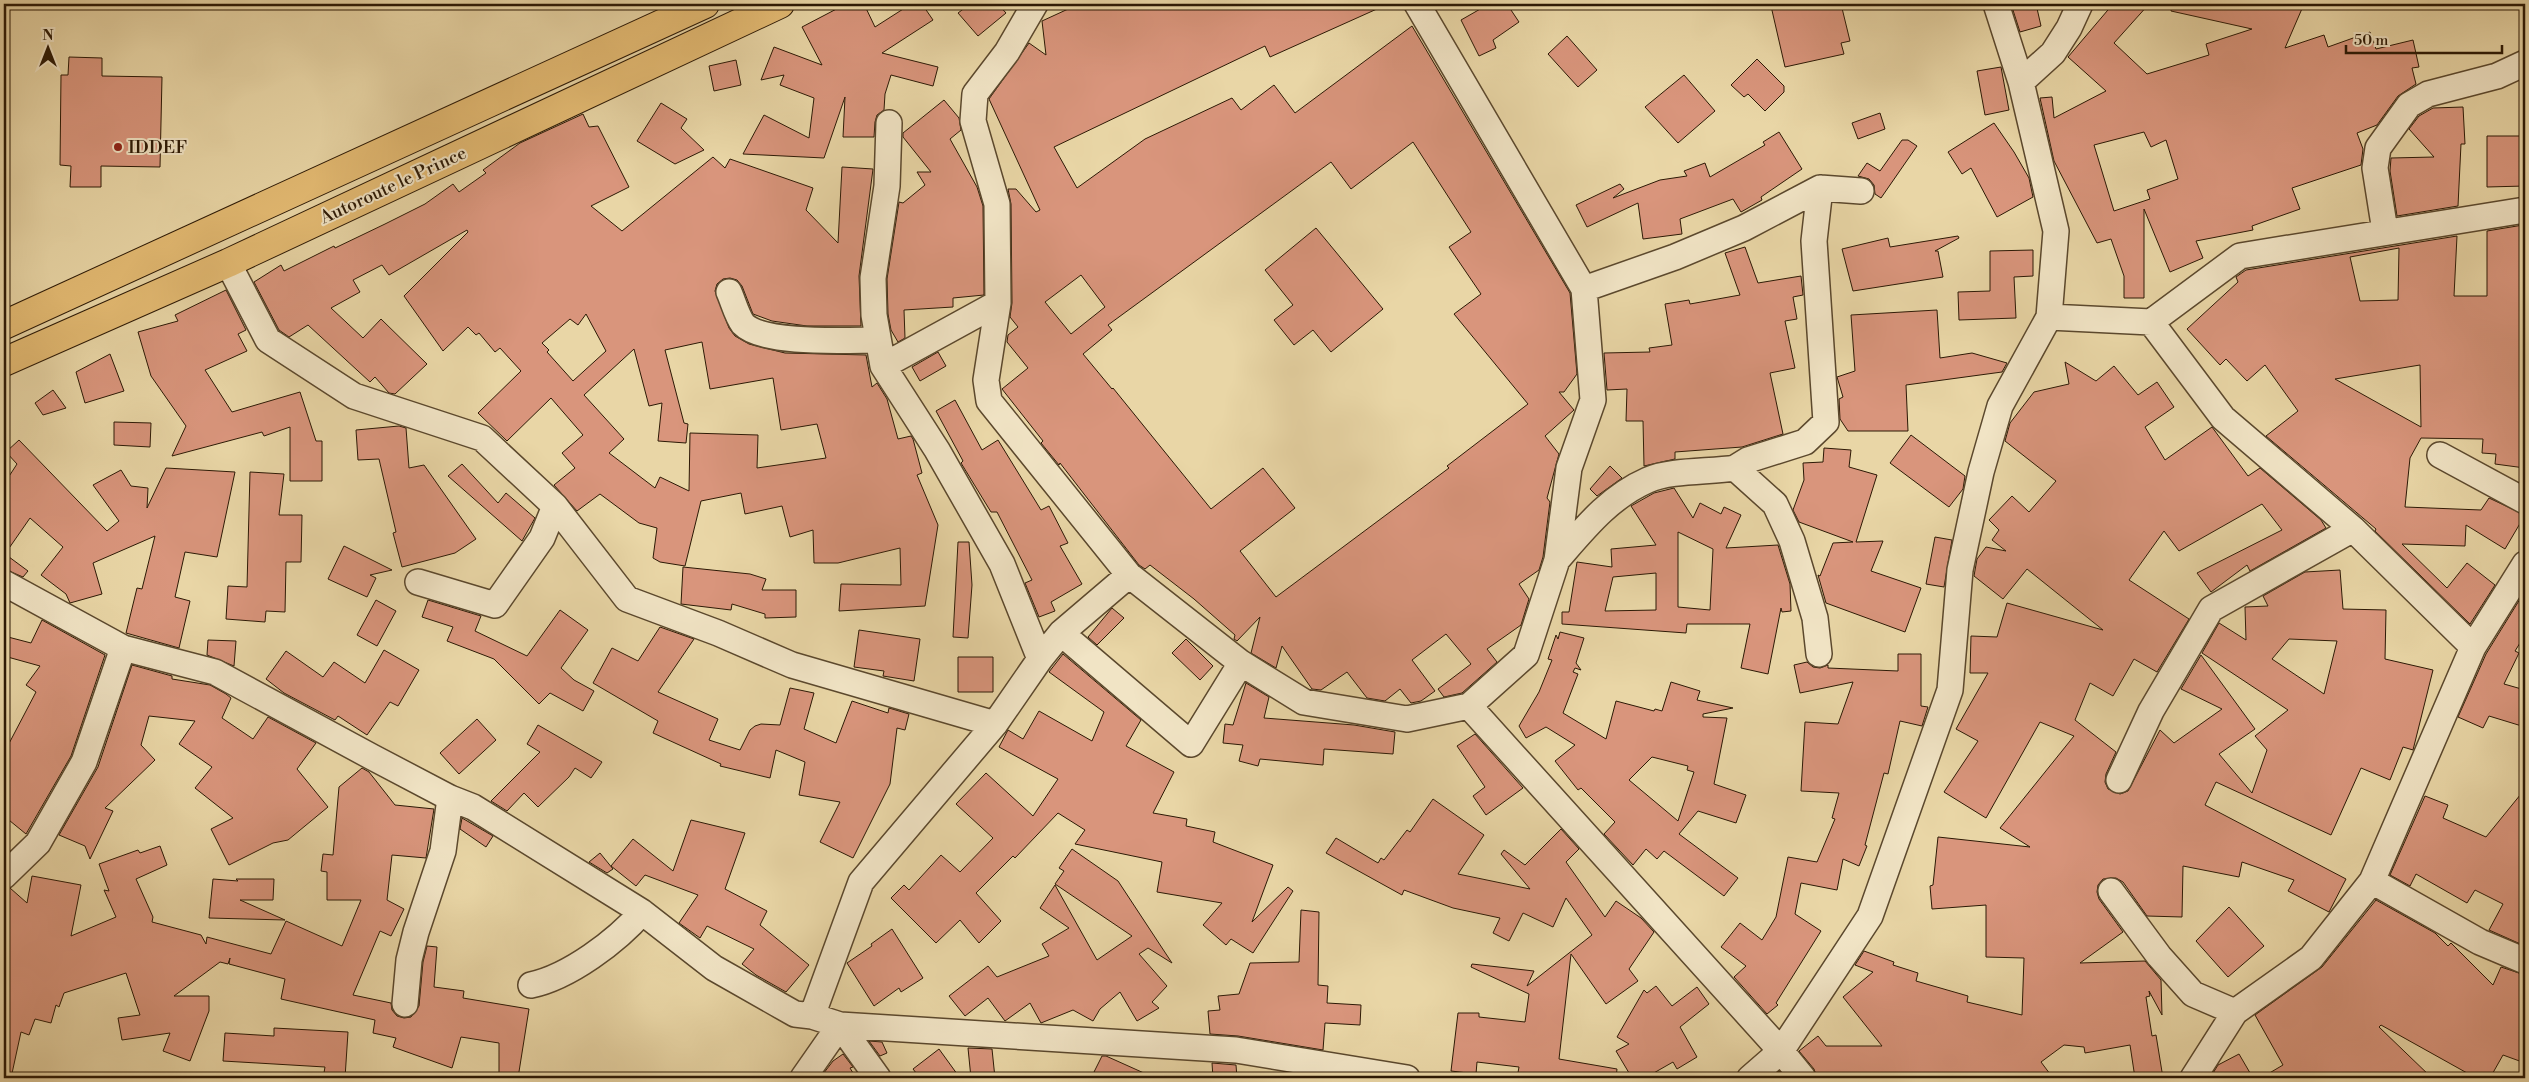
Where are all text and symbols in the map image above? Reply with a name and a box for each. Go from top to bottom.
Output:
north arrow [22,22,72,72]
scale bar [2346,22,2503,54]
text: N [42,27,54,45]
text: 50 m [2354,31,2388,50]
place label: IDDEF [128,136,187,159]
marker: IDDEF [112,141,124,153]
street label: Autoroute le Prince [315,141,470,230]

